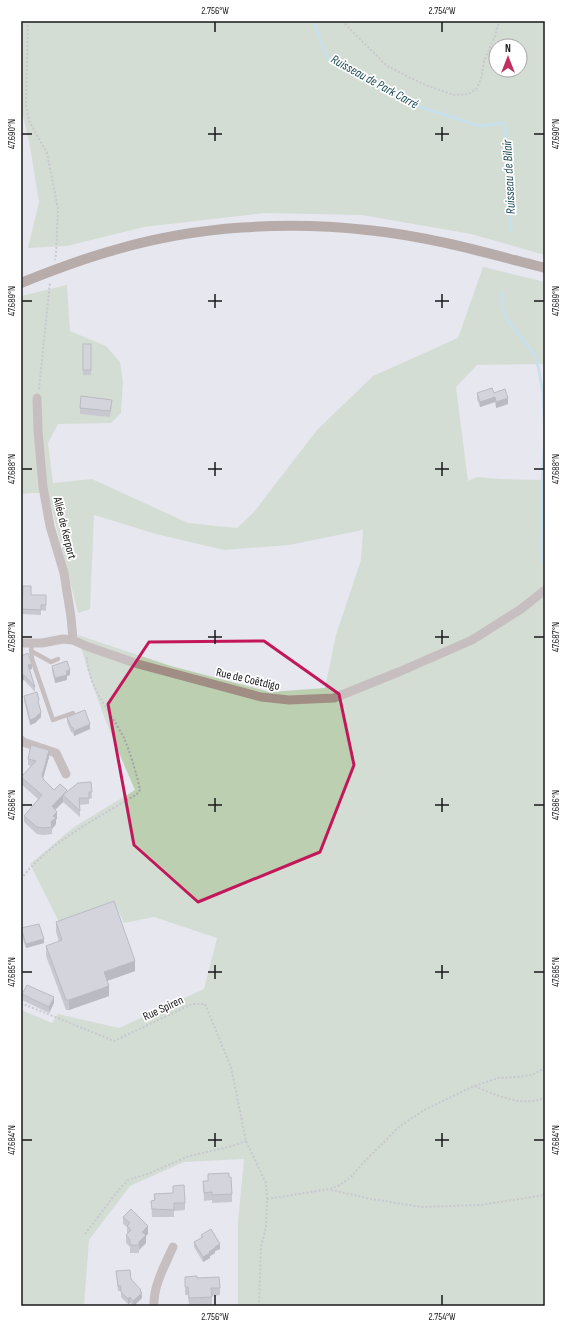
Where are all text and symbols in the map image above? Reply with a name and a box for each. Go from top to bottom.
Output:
text: 2.756°W [201,5,229,17]
text: 2.754°W [428,5,456,17]
north arrow [488,38,528,78]
text: N [505,42,511,55]
water label: Ruisseau de Park Carré [328,51,421,113]
text: 47.690°N [6,119,18,149]
text: 47.690°N [550,119,562,149]
water label: Ruisseau de Bilair [499,138,519,215]
text: 47.689°N [6,286,18,316]
text: 47.689°N [550,286,562,316]
text: 47.688°N [6,454,18,484]
text: 47.688°N [550,454,562,484]
street label: Allée de Kerport [49,494,80,561]
text: 47.687°N [6,622,18,652]
text: 47.687°N [550,622,562,652]
street label: Rue de Coëtdigo [215,665,281,694]
text: 47.686°N [6,790,18,820]
text: 47.686°N [550,790,562,820]
text: 47.685°N [6,957,18,987]
text: 47.685°N [550,957,562,987]
street label: Rue Spiren [141,993,186,1024]
text: 47.684°N [6,1125,18,1155]
text: 47.684°N [550,1125,562,1155]
text: 2.756°W [201,1311,229,1323]
text: 2.754°W [428,1311,456,1323]

